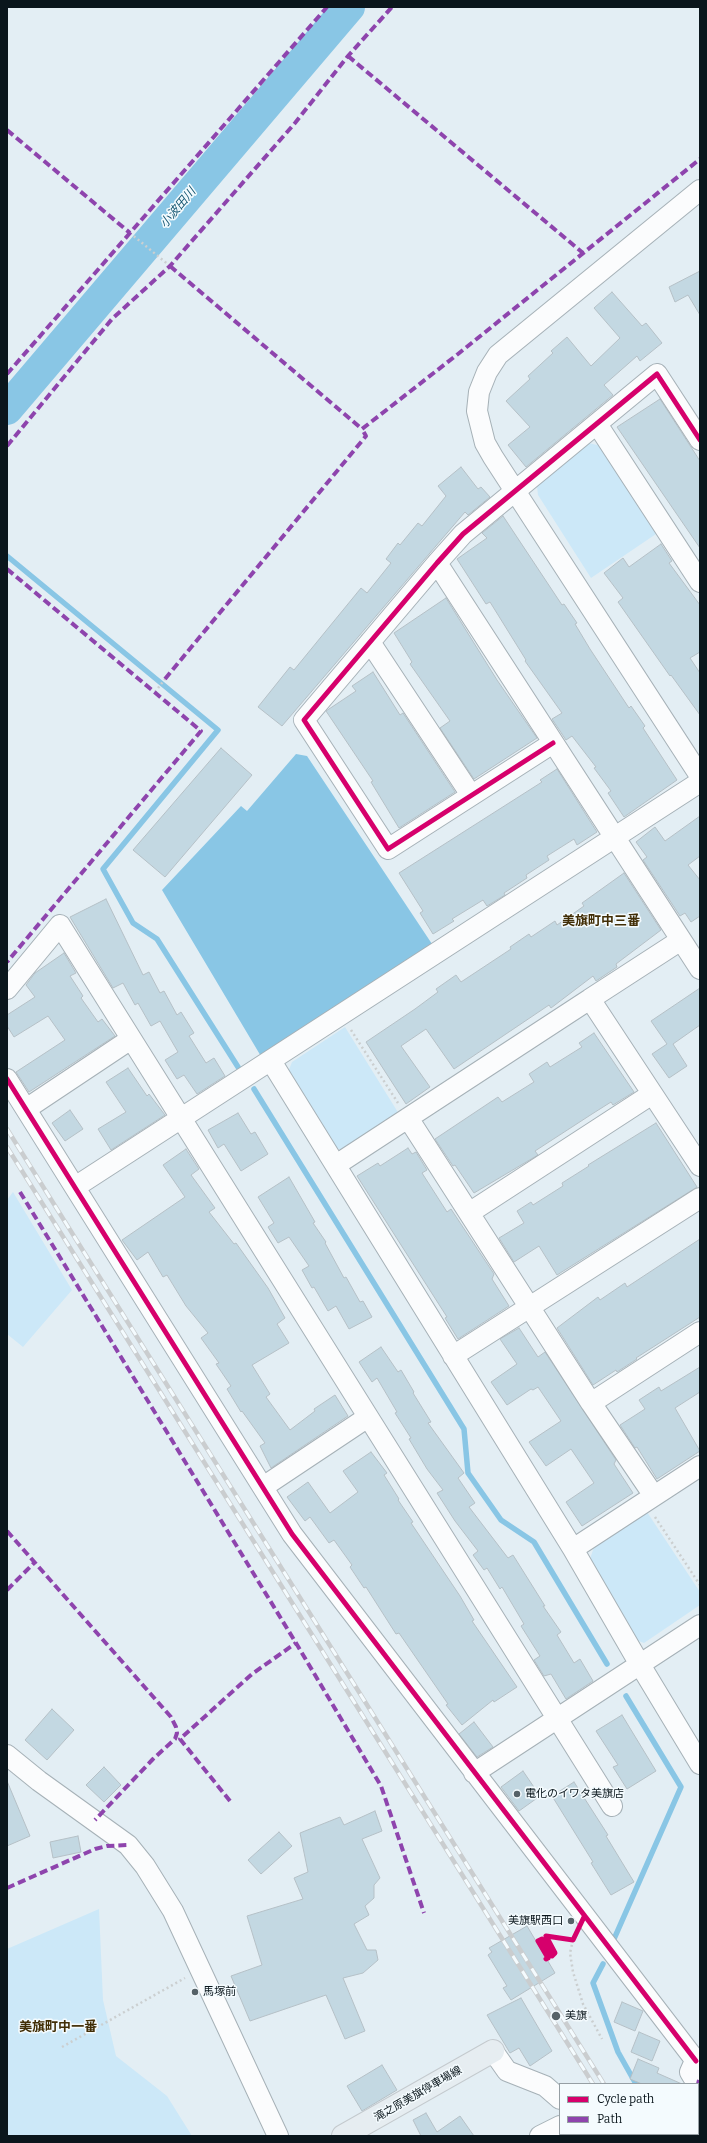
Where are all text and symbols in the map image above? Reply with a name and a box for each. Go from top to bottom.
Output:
water label: 小波田川 [157,185,199,231]
district label: 美旗町中三番 [562,913,640,929]
place label: 電化のイワタ美旗店 [525,1787,624,1801]
marker: 電化のイワタ美旗店 [512,1789,522,1799]
place label: 美旗駅西口 [508,1914,563,1928]
marker: 美旗駅西口 [566,1916,576,1926]
place label: 馬塚前 [203,1985,236,1999]
marker: 馬塚前 [190,1987,200,1997]
place label: 美旗 [565,2009,587,2023]
marker: 美旗 [550,2010,562,2022]
district label: 美旗町中一番 [19,2019,97,2035]
street label: 滝之原美旗停車場線 [372,2064,464,2124]
legend [559,2083,699,2135]
text: Cycle path [597,2092,654,2106]
text: Path [597,2112,622,2126]

